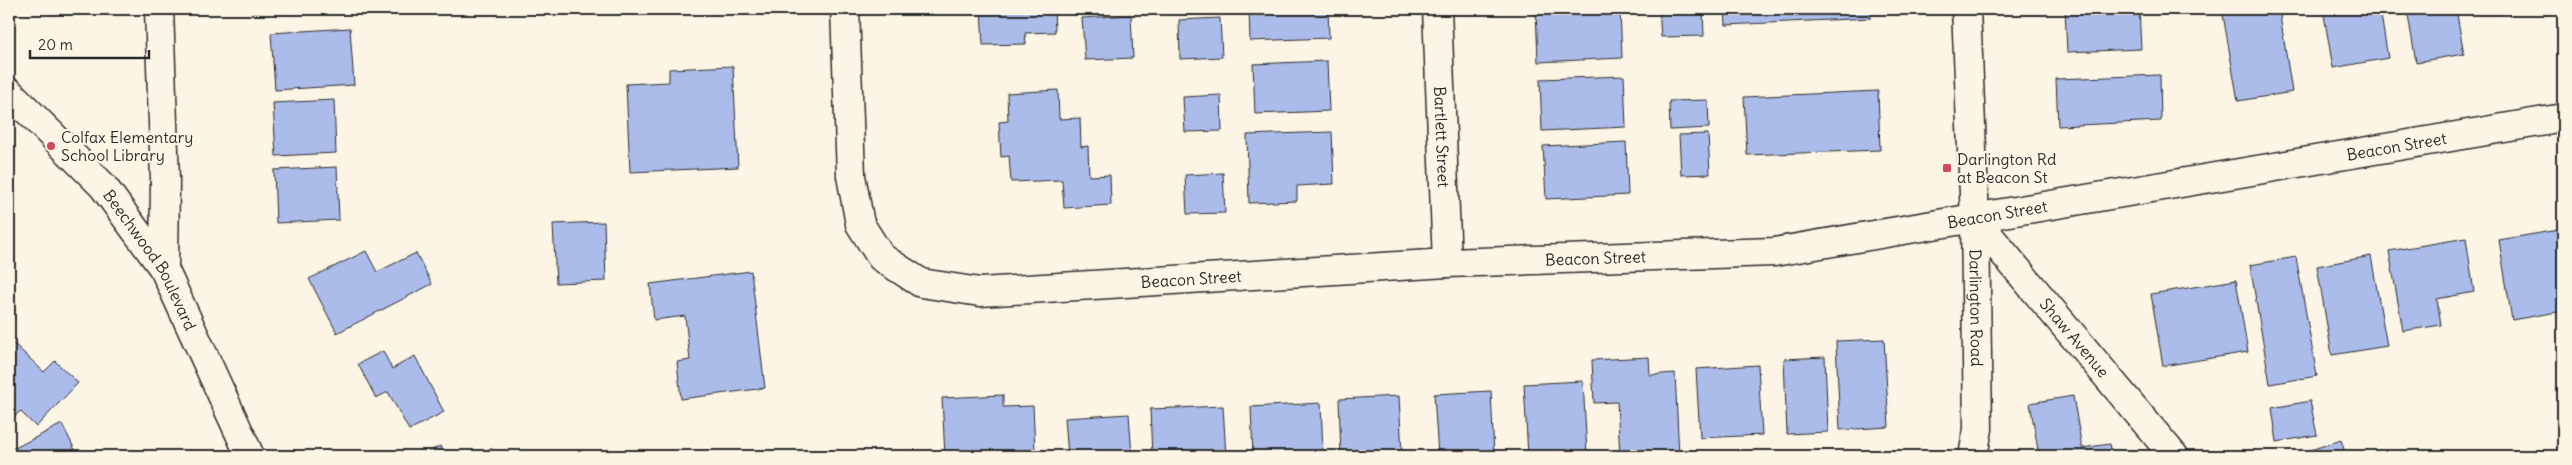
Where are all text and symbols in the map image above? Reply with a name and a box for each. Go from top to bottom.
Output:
scale bar [30,28,149,60]
text: 20 m [38,35,73,54]
street label: Bartlett Street [1430,86,1454,188]
place label: Colfax Elementary School Library [61,127,193,165]
street label: Beacon Street [2345,128,2449,165]
marker: Colfax Elementary School Library [45,140,57,152]
place label: Darlington Rd at Beacon St [1957,149,2056,187]
marker: Darlington Rd at Beacon St [1941,162,1953,174]
street label: Beechwood Boulevard [99,186,201,333]
street label: Beacon Street [1946,196,2049,232]
street label: Beacon Street [1545,246,1647,270]
street label: Darlington Road [1965,249,1987,367]
street label: Beacon Street [1140,266,1243,292]
street label: Shaw Avenue [2036,294,2114,381]

